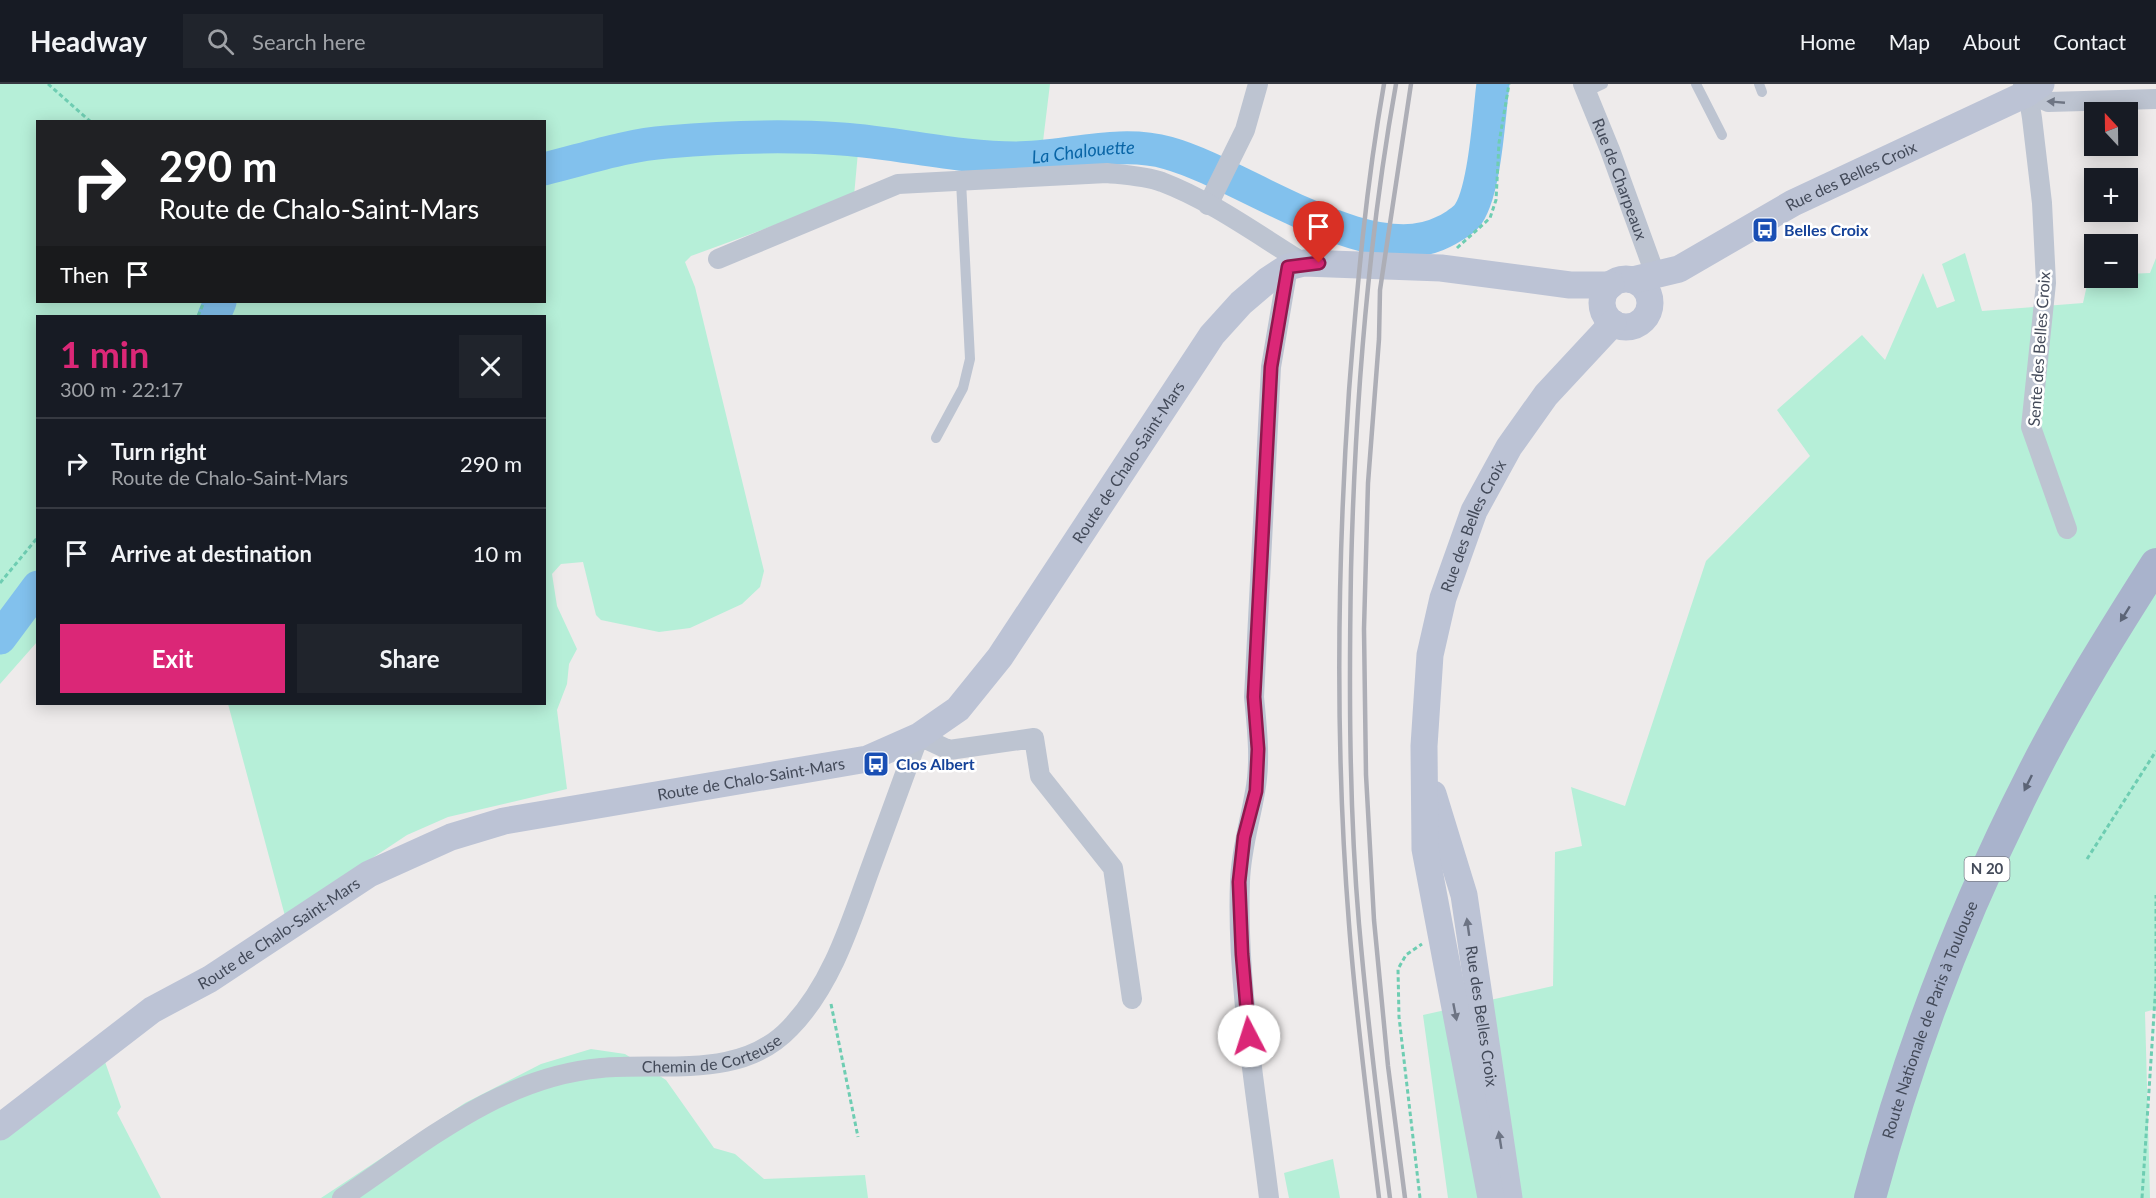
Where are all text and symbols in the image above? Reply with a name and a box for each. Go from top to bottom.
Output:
search box [183,14,603,68]
text: Headway [30,24,147,58]
icon: search [204,25,237,58]
text: Search here [252,28,366,55]
text: Home [1800,29,1856,54]
text: Map [1889,29,1930,54]
text: About [1963,29,2020,54]
text: Contact [2053,29,2126,54]
one-way arrow [2046,97,2065,107]
north arrow [2084,102,2138,156]
map controls [2084,102,2138,288]
street label: Rue de Charpeaux [1589,115,1652,242]
water label: La Chalouette [1031,136,1135,167]
street label: Rue des Belles Croix [1782,137,1919,214]
text: 290 m [159,141,277,191]
icon: right [60,144,138,222]
button: + [2084,168,2138,222]
text: Route de Chalo-Saint-Mars [159,192,479,225]
pin [1293,201,1344,263]
icon: arrive [1302,210,1335,243]
bus stop icon: Belles Croix [1750,215,1780,245]
place label: Belles Croix [1784,220,1869,239]
button: − [2084,234,2138,288]
icon: arrive [121,258,154,291]
text: Then [60,261,109,288]
street label: Sente des Belles Croix [2024,271,2053,427]
text: 1 min [60,332,149,376]
button: close [459,335,522,398]
text: 300 m · 22:17 [60,377,183,401]
street label: Route de Chalo-Saint-Mars [1068,377,1188,547]
text: Turn right [111,438,206,465]
icon: right [60,447,93,480]
text: 290 m [460,450,522,477]
street label: Rue des Belles Croix [1436,456,1509,594]
text: Route de Chalo-Saint-Mars [111,465,348,489]
icon: arrive [60,537,93,570]
text: Arrive at destination [111,540,312,567]
text: 10 m [473,540,522,567]
one-way arrow [2119,606,2130,622]
button: Exit [60,624,285,693]
button: Share [297,624,522,693]
bus stop icon: Clos Albert [861,749,891,779]
street label: Route de Chalo-Saint-Mars [656,753,846,804]
place label: Clos Albert [896,754,975,773]
one-way arrow [2024,775,2033,792]
road number: N 20 [1964,857,2010,881]
street label: Route de Chalo-Saint-Mars [194,873,363,993]
street label: Route Nationale de Paris à Toulouse [1877,898,1981,1141]
one-way arrow [1463,917,1472,936]
street label: Rue des Belles Croix [1463,944,1502,1088]
one-way arrow [1451,1003,1460,1022]
position arrow [1217,1004,1281,1068]
street label: Chemin de Corteuse [642,1030,785,1076]
one-way arrow [1496,1131,1505,1150]

